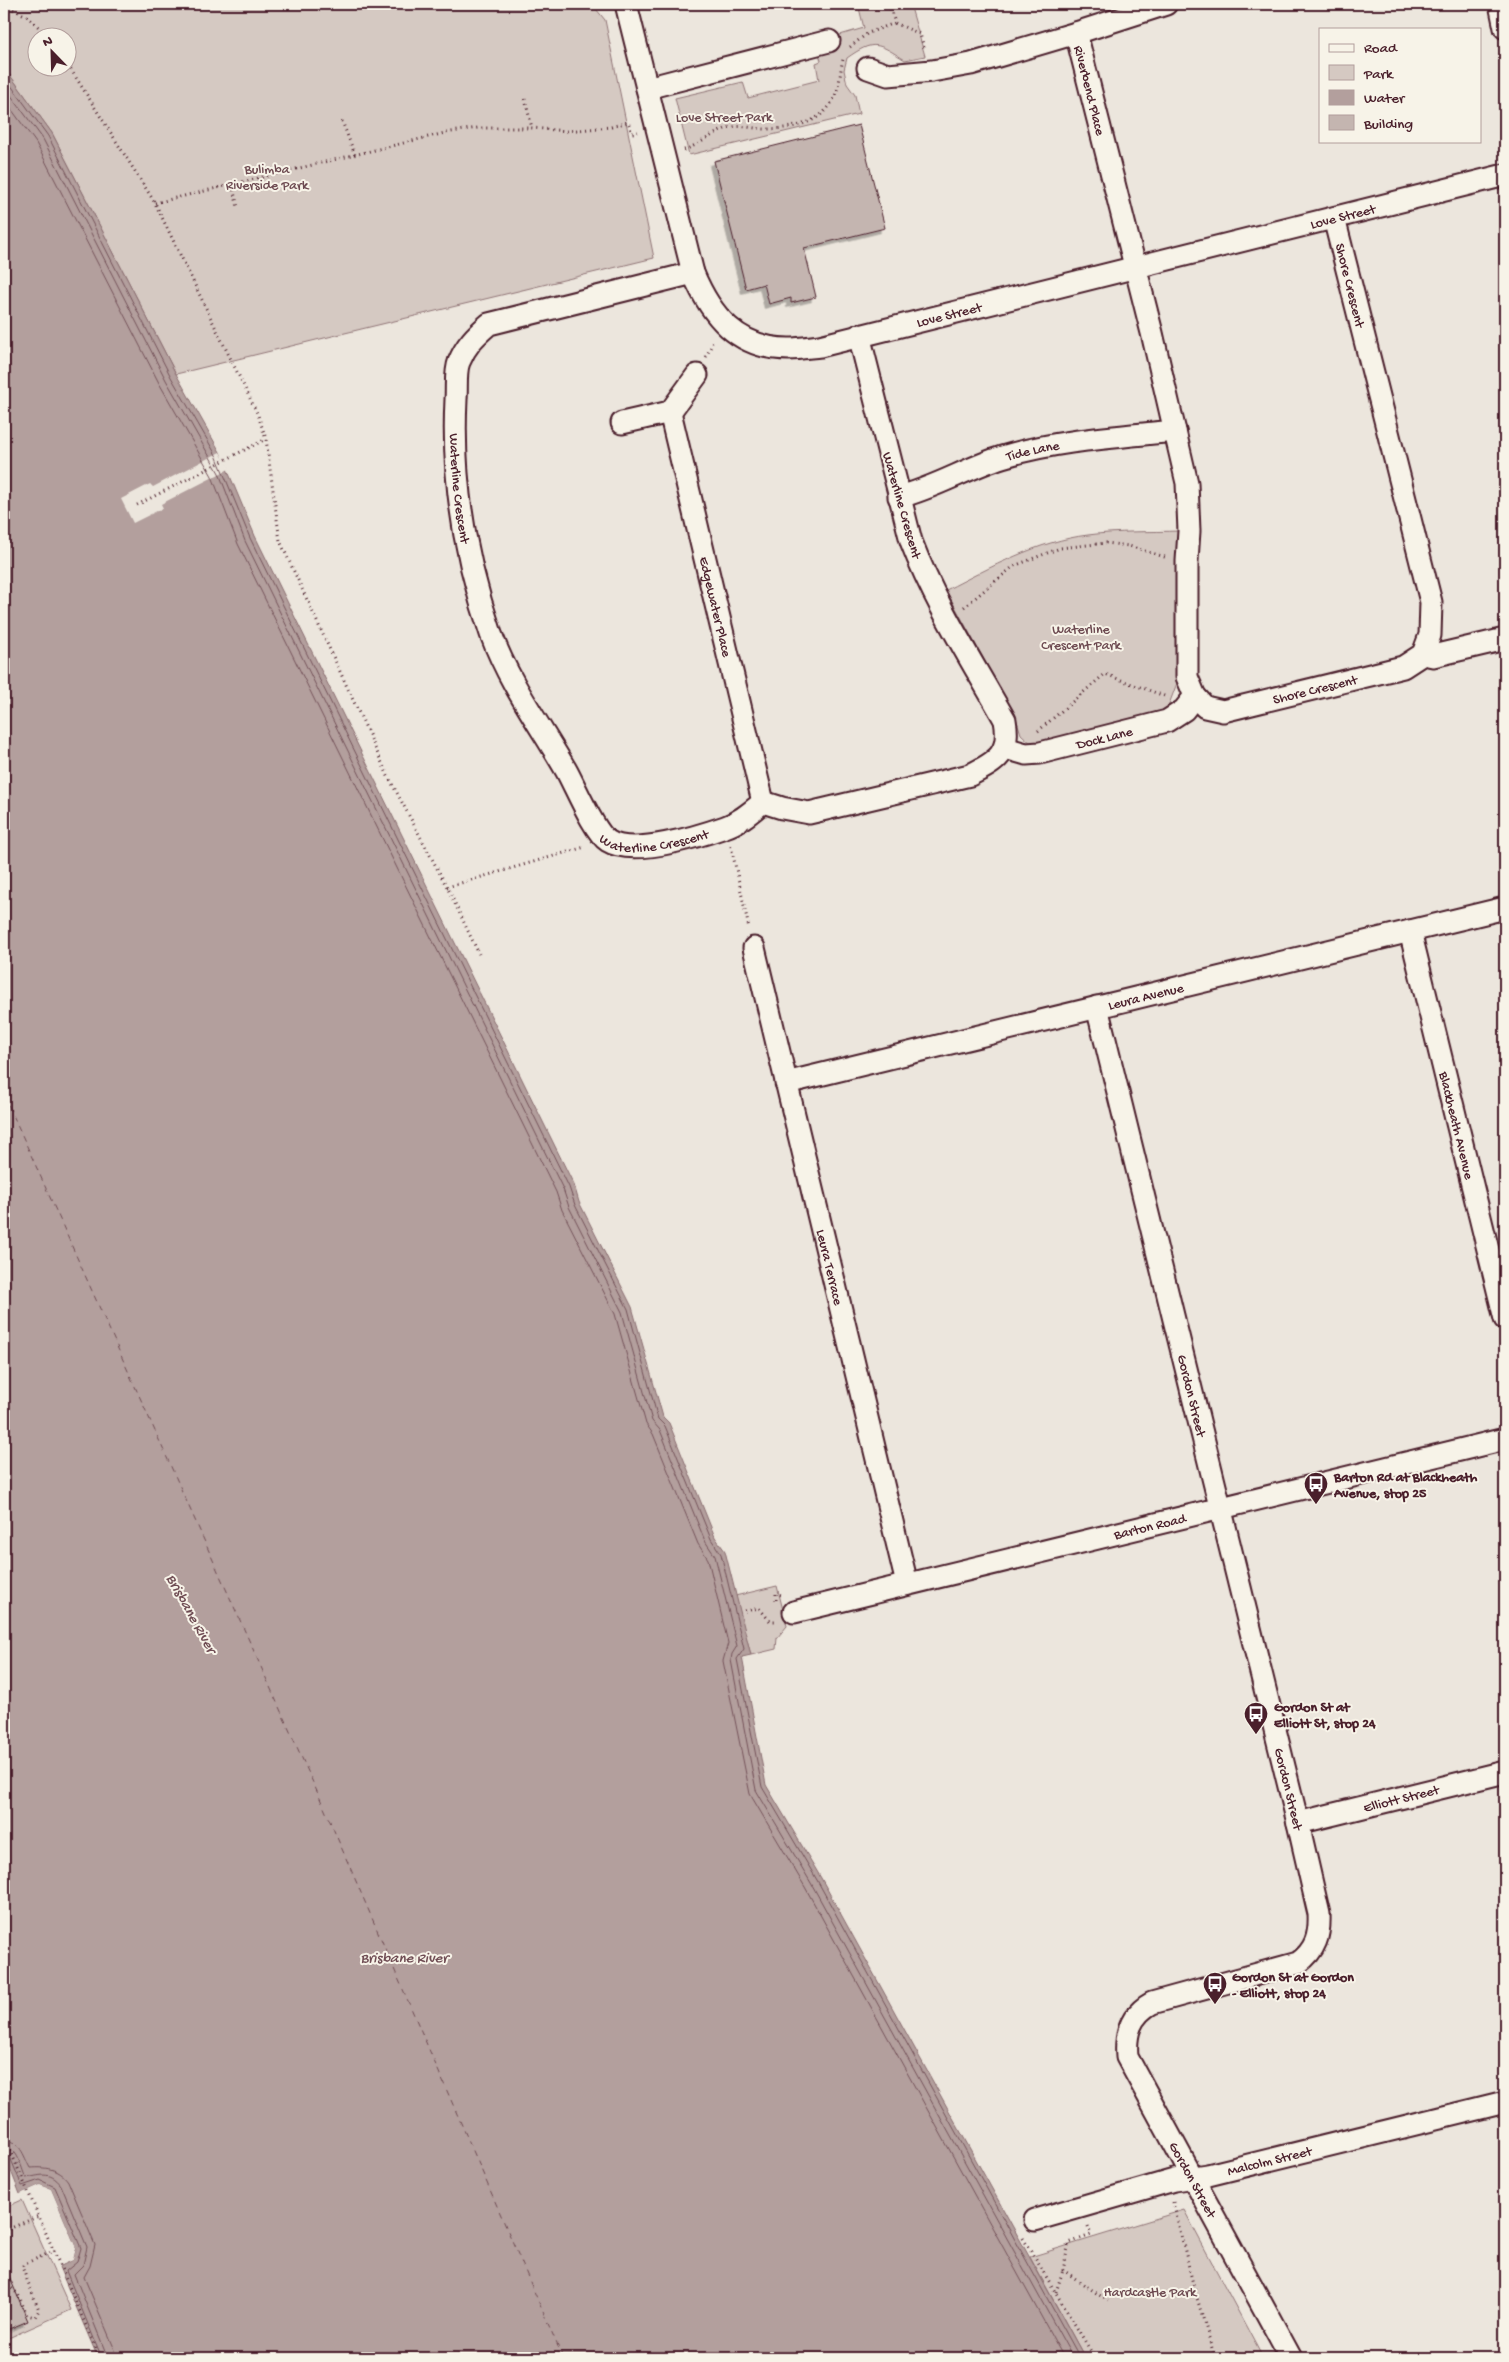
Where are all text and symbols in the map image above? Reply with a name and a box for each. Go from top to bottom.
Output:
north arrow [28,28,78,78]
legend [1319,28,1482,142]
text: N [40,33,55,52]
text: Road [1364,40,1398,58]
street label: Riverbend Place [1069,44,1108,138]
text: Park [1363,66,1394,84]
text: Water [1364,90,1406,108]
park label: Love Street Park [676,110,774,127]
text: Building [1363,116,1413,134]
park label: Bulimba Riverside Park [226,162,310,195]
street label: Love Street [1309,201,1379,234]
street label: Shore Crescent [1330,242,1368,331]
street label: Love Street [915,300,985,333]
street label: Waterline Crescent [444,433,473,546]
street label: Tide Lane [1004,438,1062,467]
street label: Waterline Crescent [877,450,924,562]
street label: Edgewater Place [694,555,734,660]
park label: Waterline Crescent Park [1041,622,1122,655]
street label: Shore Crescent [1271,672,1360,709]
street label: Dock Lane [1074,724,1135,755]
street label: Waterline Crescent [602,822,712,838]
text: Waterline Crescent [595,827,712,858]
street label: Leura Avenue [1107,980,1186,1015]
street label: Blackheath Avenue [1434,1069,1477,1182]
street label: Leura Terrace [811,1228,846,1308]
street label: Gordon Street [1172,1353,1209,1440]
place label: Barton Rd at Blackheath Avenue, stop 25 [1333,1470,1478,1503]
bus stop icon: Barton Rd at Blackheath Avenue, stop 25 [1303,1471,1329,1505]
street label: Barton Road [1112,1511,1190,1545]
water label: Brisbane River [161,1571,221,1659]
place label: Gordon St at Elliott St, stop 24 [1274,1700,1376,1733]
bus stop icon: Gordon St at Elliott St, stop 24 [1243,1701,1269,1735]
street label: Gordon Street [1269,1746,1306,1833]
street label: Elliott Street [1362,1782,1442,1818]
water label: Brisbane River [360,1950,450,1968]
place label: Gordon St at Gordon - Elliott, stop 24 [1232,1970,1354,2003]
bus stop icon: Gordon St at Gordon - Elliott, stop 24 [1202,1971,1228,2005]
street label: Gordon Street [1164,2139,1220,2222]
street label: Malcolm Street [1226,2144,1315,2181]
park label: Hardcastle Park [1104,2285,1198,2302]

